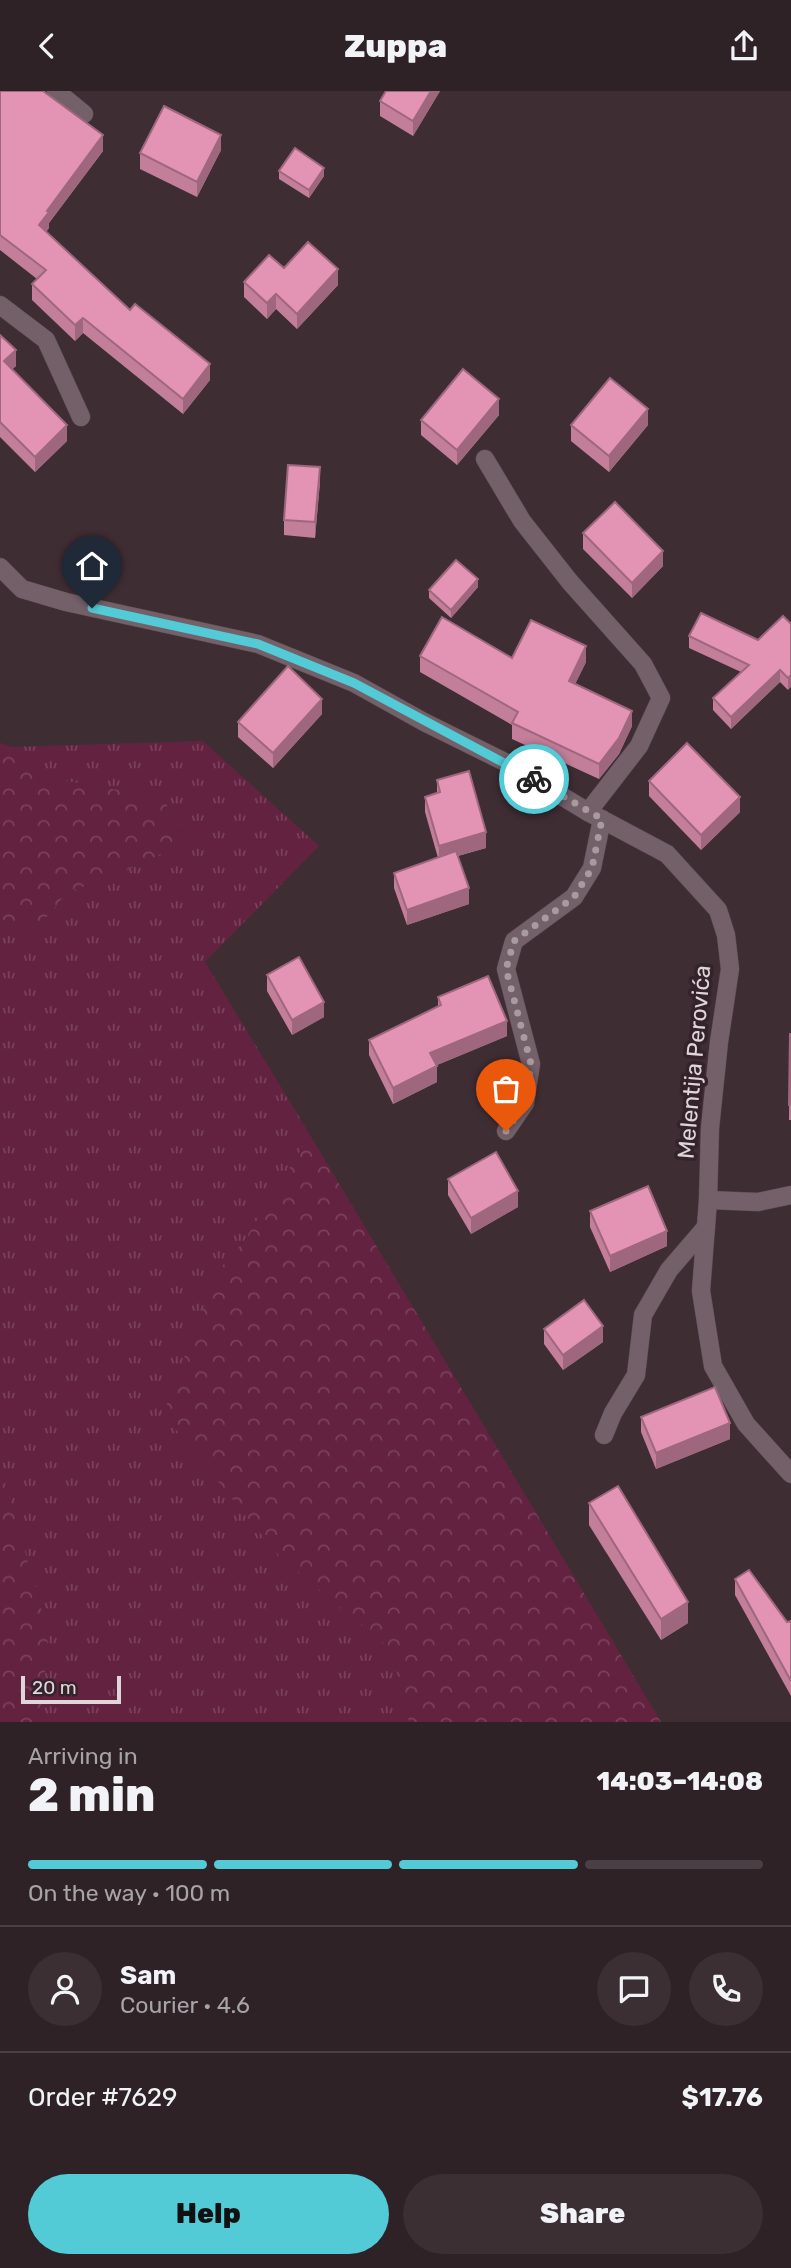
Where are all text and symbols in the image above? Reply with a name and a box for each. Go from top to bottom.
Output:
icon: back [28,27,66,65]
text: Zuppa [344,27,447,65]
icon: share [725,27,763,65]
pin [62,536,122,608]
icon: home [73,547,111,585]
courier [499,744,569,814]
icon: bike [515,760,553,798]
street label: Melentija Perovića [672,964,716,1160]
pin [476,1059,536,1131]
icon: bag [487,1070,525,1108]
scale bar [21,1673,121,1705]
text: 20 m [32,1676,77,1699]
text: Arriving in [28,1742,138,1770]
text: 14:03–14:08 [597,1766,763,1797]
text: 2 min [28,1768,155,1823]
text: On the way · 100 m [28,1879,230,1907]
button: person [28,1952,102,2026]
button: chat [597,1952,671,2026]
button: phone [689,1952,763,2026]
text: Sam [120,1960,176,1991]
text: Courier · 4.6 [120,1991,250,2019]
text: Order #7629 [28,2082,178,2113]
text: $17.76 [682,2082,763,2113]
button: Help [28,2174,389,2254]
button: Share [403,2174,763,2254]

